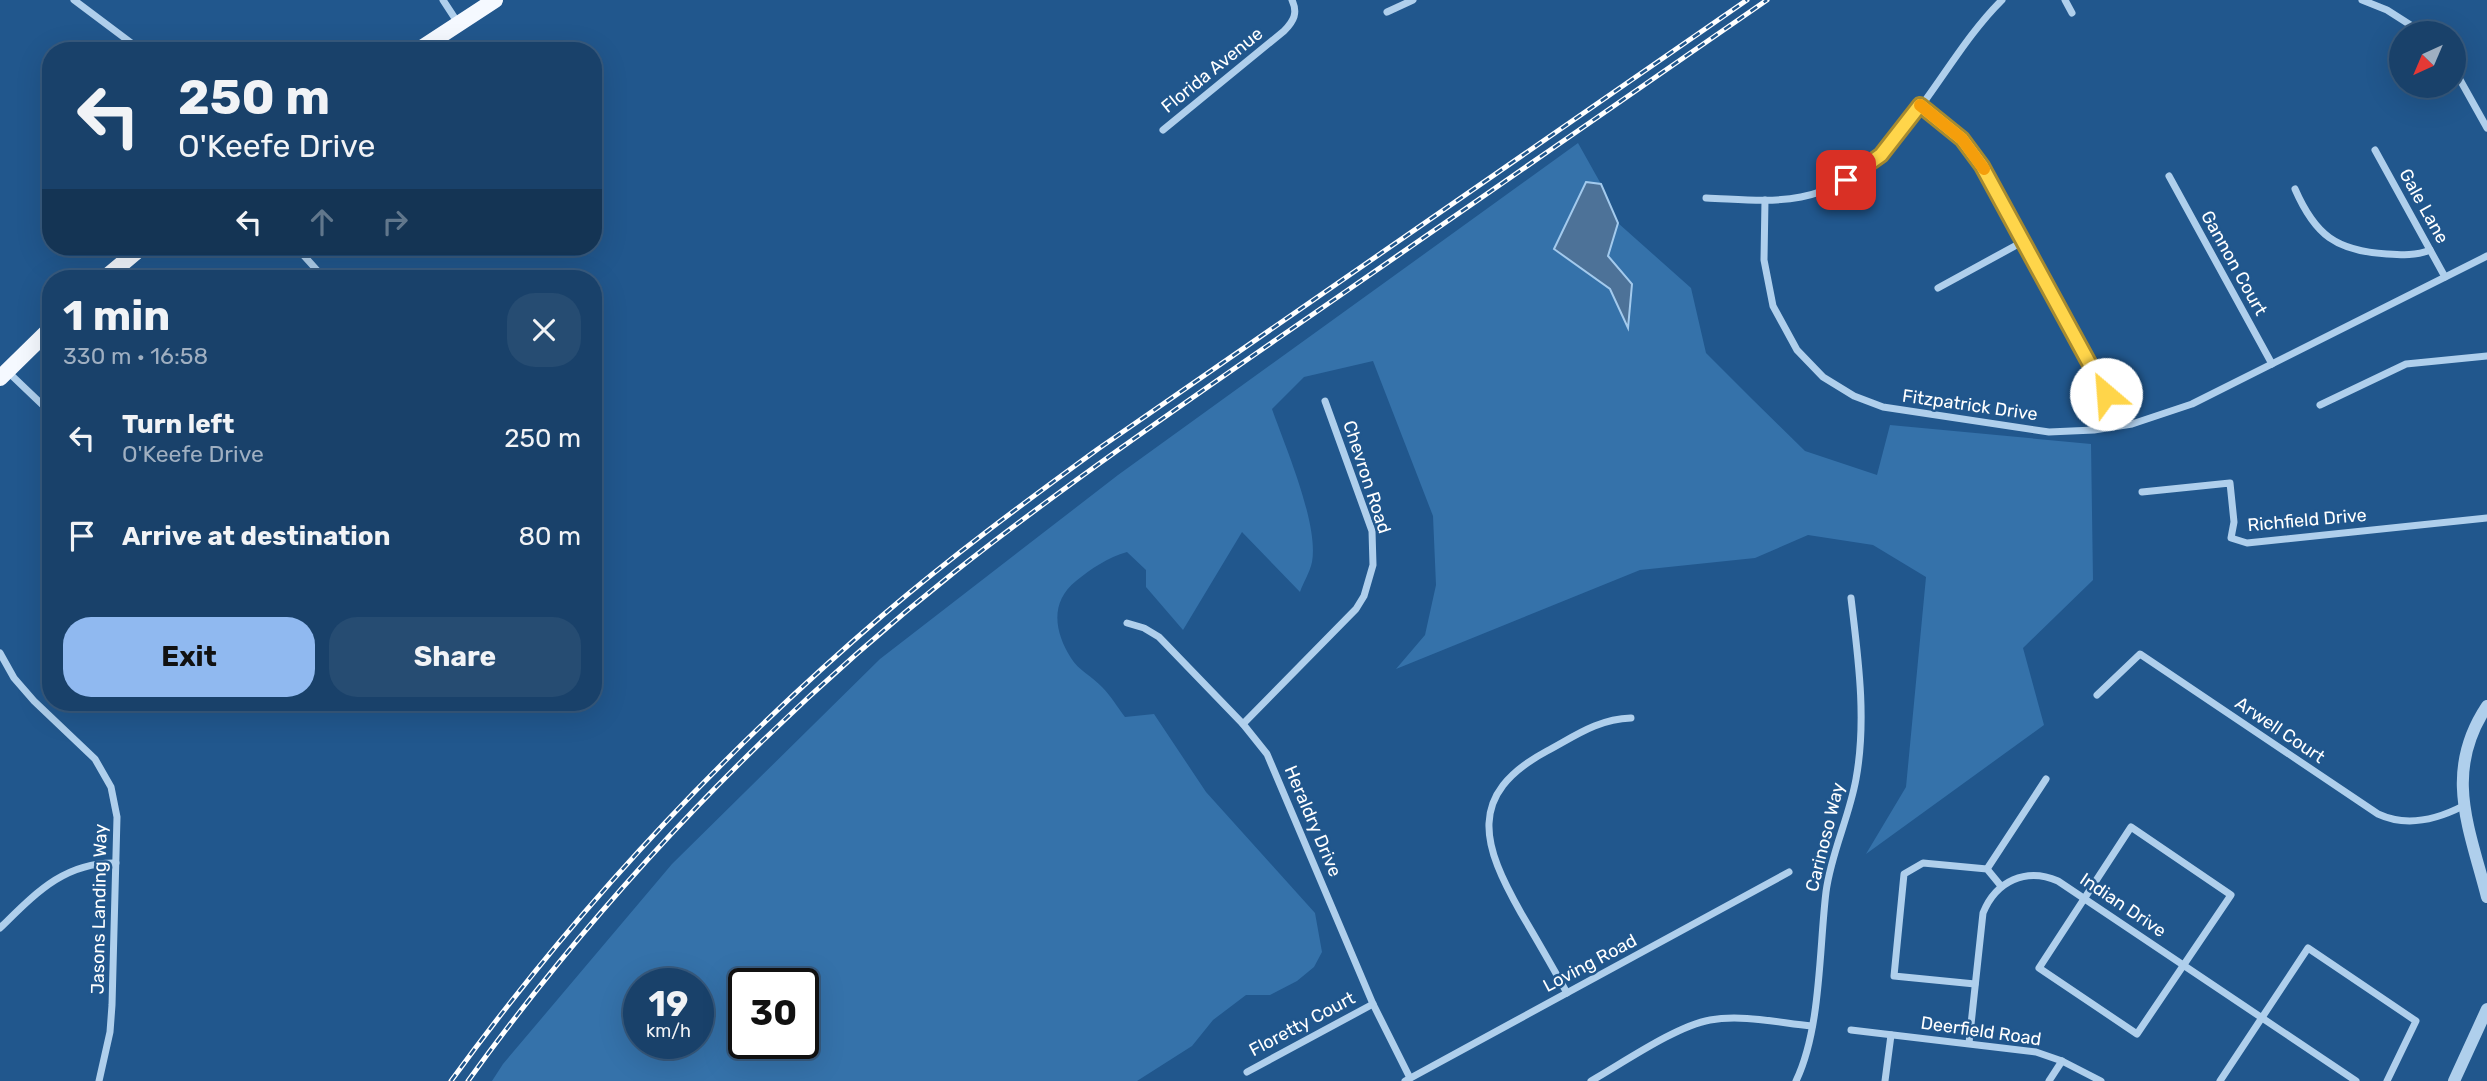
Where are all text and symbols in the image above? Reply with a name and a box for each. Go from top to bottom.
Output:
north arrow [2389,21,2466,98]
map controls [2389,21,2466,98]
street label: Florida Avenue [1157,22,1267,118]
text: 250 m [178,68,330,126]
icon: left [63,70,154,161]
text: O'Keefe Drive [178,127,375,165]
pin [1816,150,1876,210]
icon: arrive [1827,161,1865,199]
street label: Gale Lane [2394,165,2454,247]
icon: left [230,203,268,241]
icon: ahead [303,203,341,241]
icon: right [376,203,414,241]
street label: Gannon Court [2196,207,2272,319]
text: 1 min [63,291,170,341]
button: close [507,293,581,367]
text: 330 m · 16:58 [63,342,208,370]
position arrow [2069,357,2143,431]
street label: Fitzpatrick Drive [1901,385,2039,425]
text: Turn left [122,409,234,440]
street label: Chevron Road [1338,418,1396,536]
icon: left [63,419,101,457]
text: 250 m [504,423,581,454]
text: O'Keefe Drive [122,440,264,468]
street label: Richfield Drive [2246,504,2368,536]
icon: arrive [63,517,101,555]
text: Arrive at destination [122,521,390,552]
text: 80 m [518,521,581,552]
button: Exit [63,617,315,697]
button: Share [329,617,581,697]
street label: Arwell Court [2231,692,2329,768]
street label: Heraldry Drive [1280,762,1346,880]
street label: Carinoso Way [1801,780,1849,894]
street label: Jasons Landing Way [87,823,111,995]
street label: Indian Drive [2076,868,2170,942]
street label: Loving Road [1539,929,1641,997]
speed limit sign: 30 [728,968,819,1059]
text: 19 [649,983,688,1025]
street label: Floretty Court [1245,987,1359,1061]
street label: Deerfield Road [1919,1012,2043,1050]
text: km/h [646,1020,691,1042]

